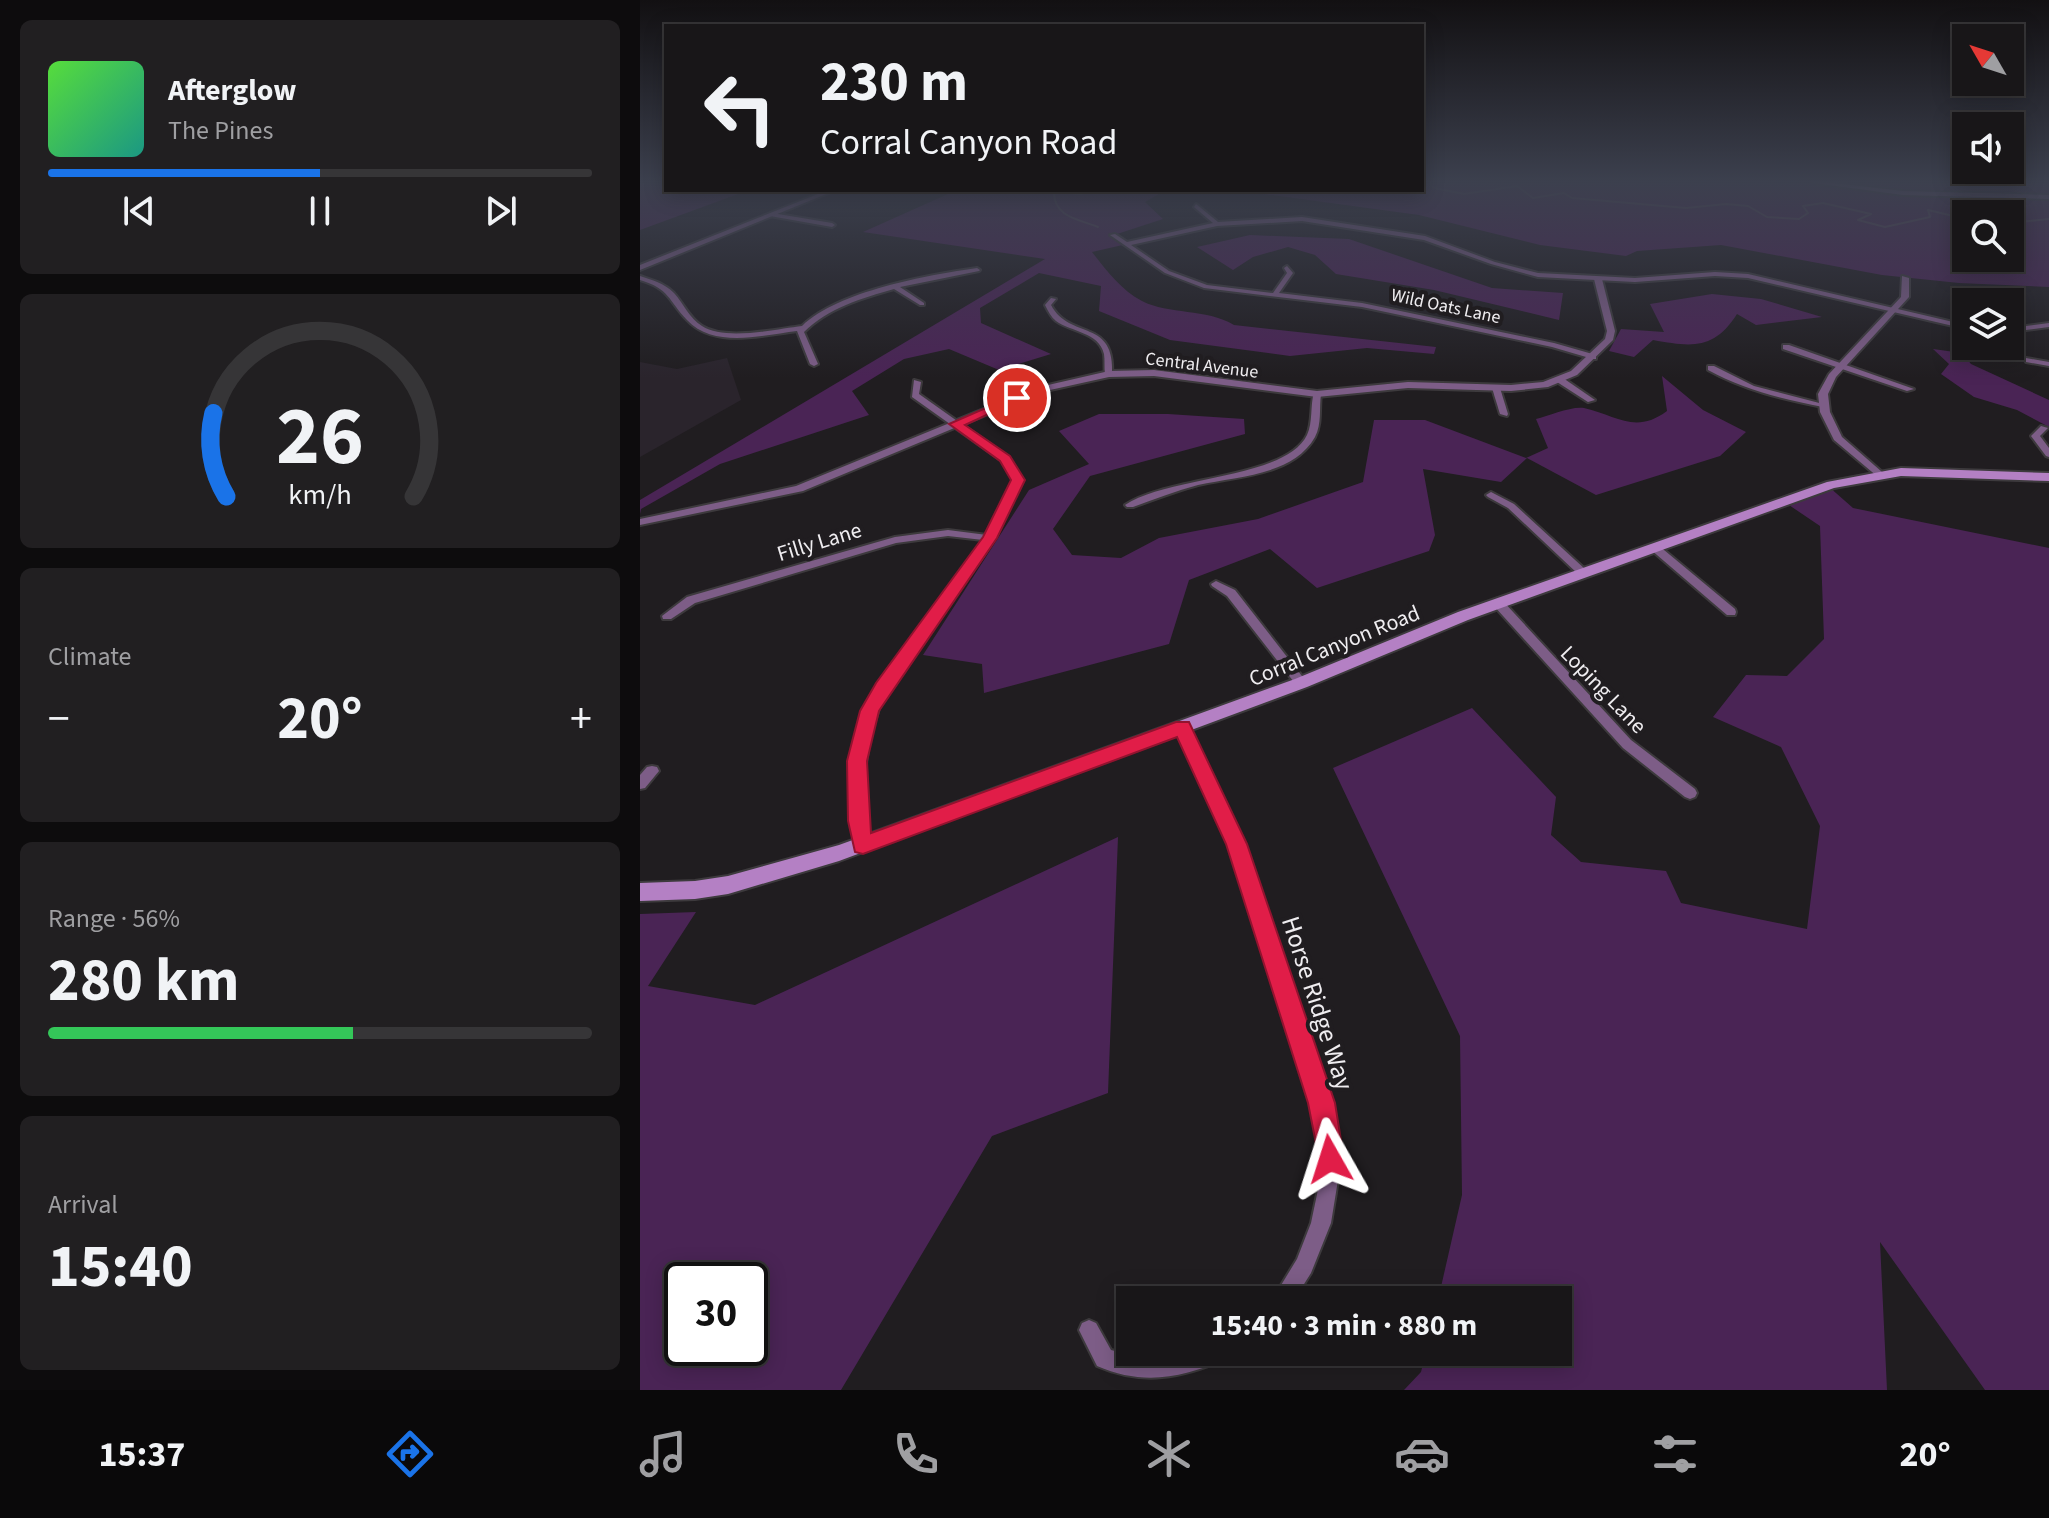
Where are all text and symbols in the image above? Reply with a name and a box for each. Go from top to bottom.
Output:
north arrow [1952,24,2024,96]
map controls [1952,24,2024,360]
text: 230 m [820,43,968,122]
icon: left [688,56,792,160]
text: Afterglow [168,69,296,112]
text: The Pines [168,112,273,149]
button: sound [1952,112,2024,184]
text: Corral Canyon Road [820,117,1117,168]
icon: previous [117,189,161,233]
icon: pause [298,189,342,233]
icon: next [479,189,523,233]
button: search [1952,200,2024,272]
street label: Wild Oats Lane [1389,283,1503,330]
button: layers [1952,288,2024,360]
street label: Central Avenue [1144,346,1260,385]
pin [983,364,1051,432]
icon: arrive [995,376,1039,420]
text: 26 [276,378,364,496]
text: km/h [288,475,352,515]
street label: Filly Lane [773,514,866,570]
street label: Corral Canyon Road [1244,597,1425,695]
text: Climate [48,638,132,675]
street label: Loping Lane [1553,638,1654,741]
text: 20° [277,677,363,762]
text: − [48,688,70,751]
text: + [570,688,592,751]
text: Range · 56% [48,900,180,937]
street label: Horse Ridge Way [1272,912,1363,1095]
text: 280 km [48,939,239,1024]
position arrow [1288,1117,1372,1201]
text: Arrival [48,1186,118,1223]
text: 15:40 [48,1225,193,1310]
speed limit sign: 30 [664,1262,768,1366]
text: 15:40 · 3 min · 880 m [1211,1304,1477,1347]
icon: directions [382,1426,438,1482]
icon: music [635,1426,691,1482]
icon: phone [888,1426,944,1482]
icon: climate [1141,1426,1197,1482]
icon: car [1394,1426,1450,1482]
icon: filters [1647,1426,1703,1482]
text: 15:37 [98,1429,185,1480]
text: 20° [1899,1429,1951,1480]

